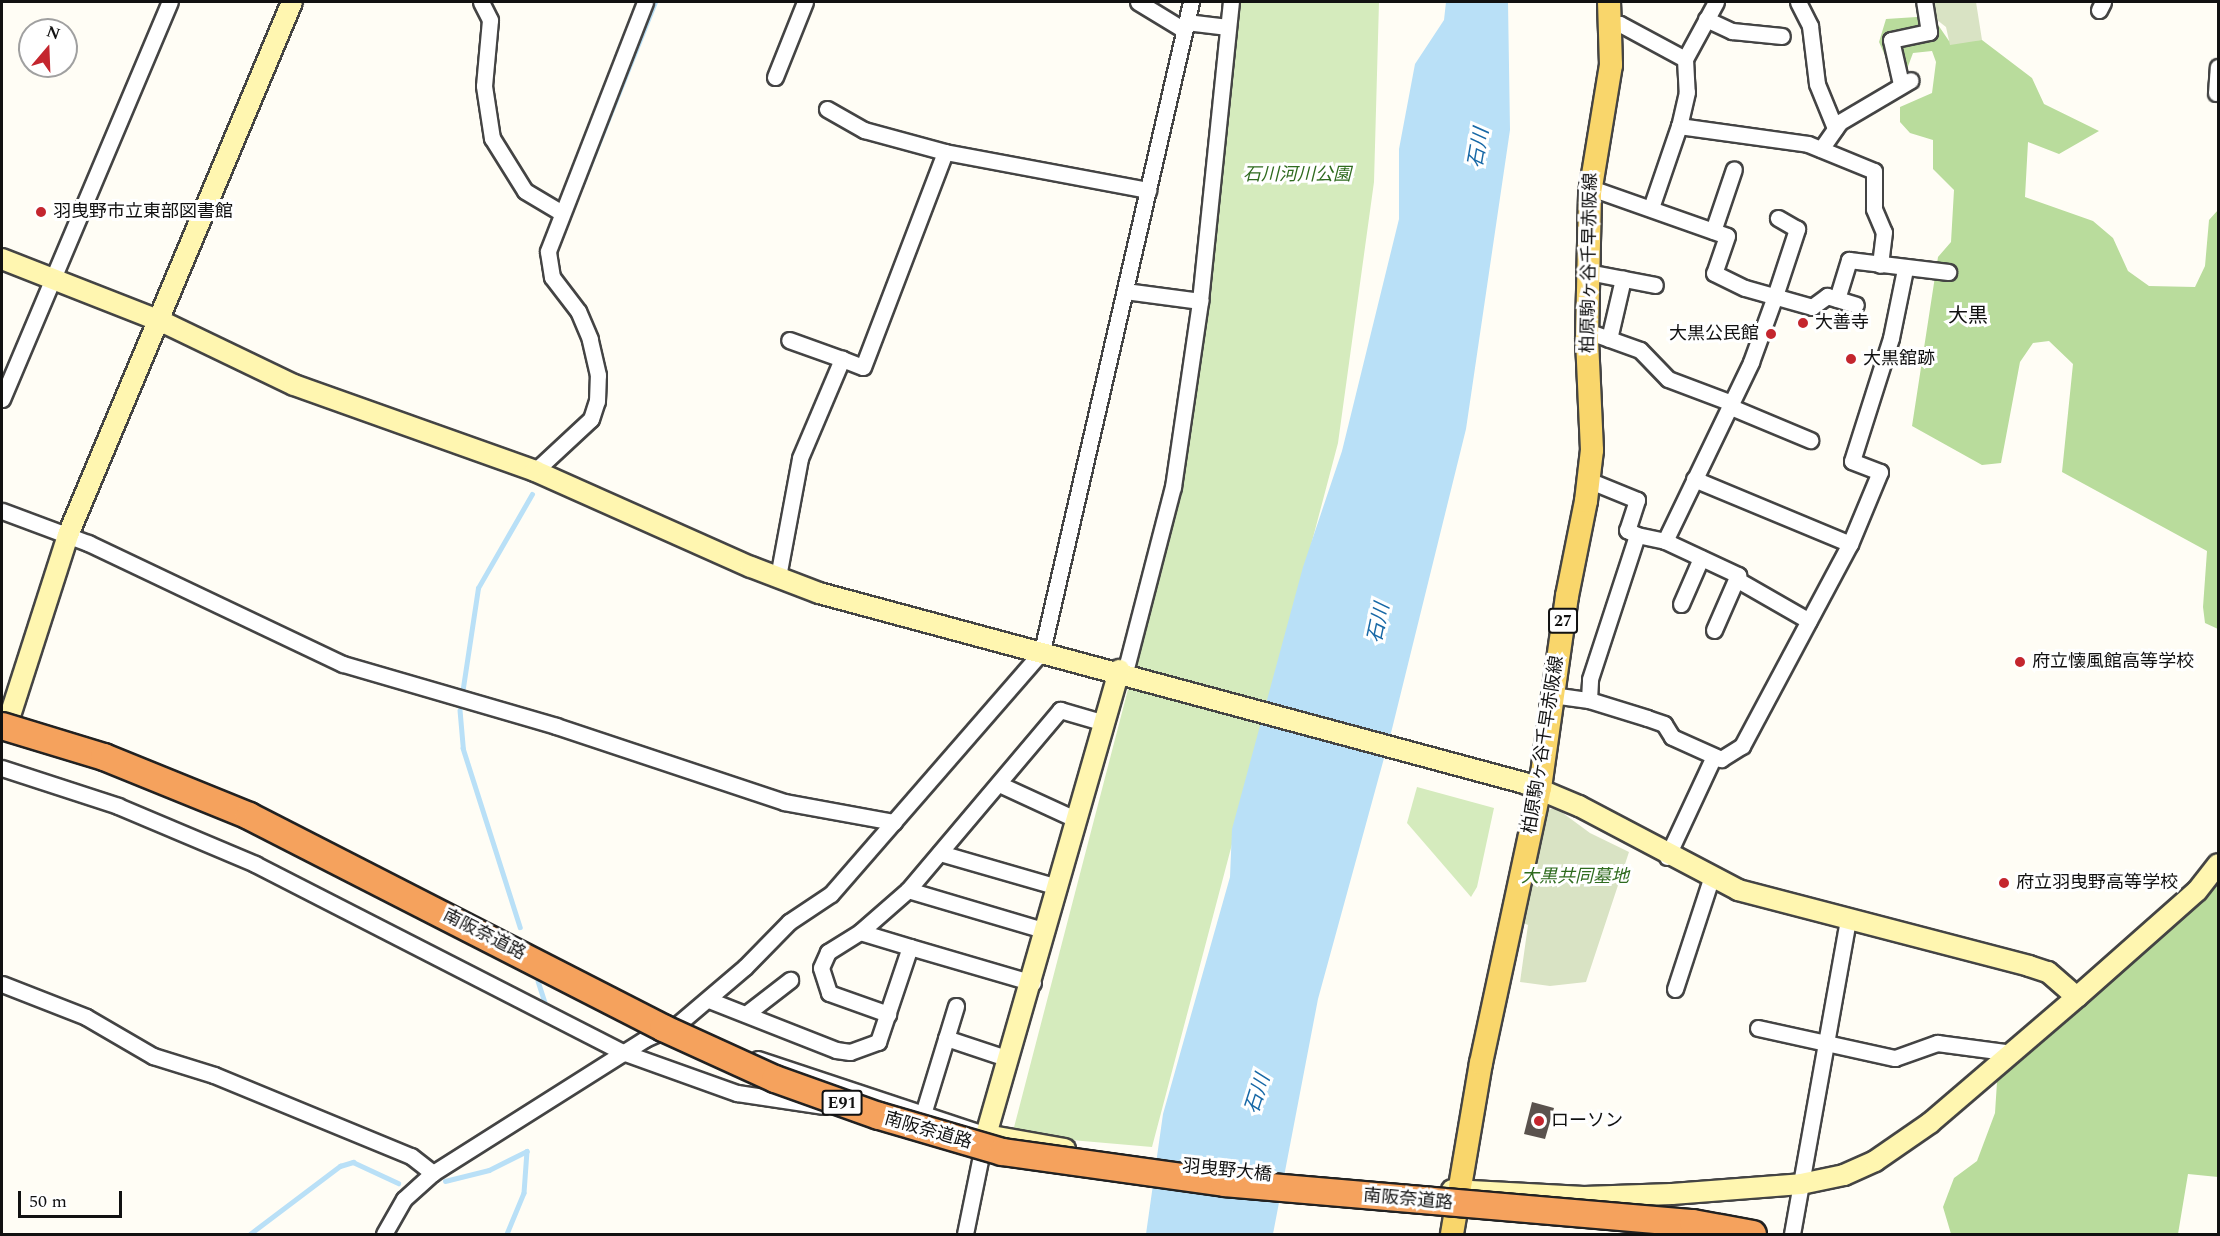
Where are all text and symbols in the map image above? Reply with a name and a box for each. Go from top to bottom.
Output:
north arrow [18,18,78,78]
text: N [43,19,63,46]
water label: 石川 [1464,126,1494,170]
park label: 石川河川公園 [1243,164,1351,186]
street label: 柏原駒ヶ谷千早赤阪線 [1578,173,1602,353]
place label: 羽曳野市立東部図書館 [53,201,233,223]
marker: 羽曳野市立東部図書館 [34,205,48,219]
district label: 大黒 [1948,304,1988,328]
place label: 大善寺 [1815,312,1869,334]
marker: 大善寺 [1796,316,1810,330]
place label: 大黒公民館 [1669,323,1759,345]
marker: 大黒公民館 [1764,327,1778,341]
place label: 大黒舘跡 [1863,348,1935,370]
marker: 大黒舘跡 [1844,352,1858,366]
water label: 石川 [1363,601,1395,645]
road number: 27 [1548,608,1578,634]
place label: 府立懐風館高等学校 [2032,651,2194,673]
street label: 柏原駒ヶ谷千早赤阪線 [1519,654,1569,836]
marker: 府立懐風館高等学校 [2013,655,2027,669]
park label: 大黒共同墓地 [1521,866,1629,888]
place label: 府立羽曳野高等学校 [2016,872,2178,894]
marker: 府立羽曳野高等学校 [1997,876,2011,890]
street label: 南阪奈道路 [439,905,529,965]
water label: 石川 [1240,1071,1276,1117]
road number: E91 [821,1090,863,1116]
street label: 南阪奈道路 [882,1108,974,1154]
place label: ローソン [1551,1110,1623,1132]
marker: ローソン [1532,1114,1546,1128]
street label: 羽曳野大橋 [1181,1156,1273,1186]
scale bar [21,1179,124,1217]
street label: 南阪奈道路 [1362,1185,1454,1215]
text: 50 m [29,1188,67,1215]

